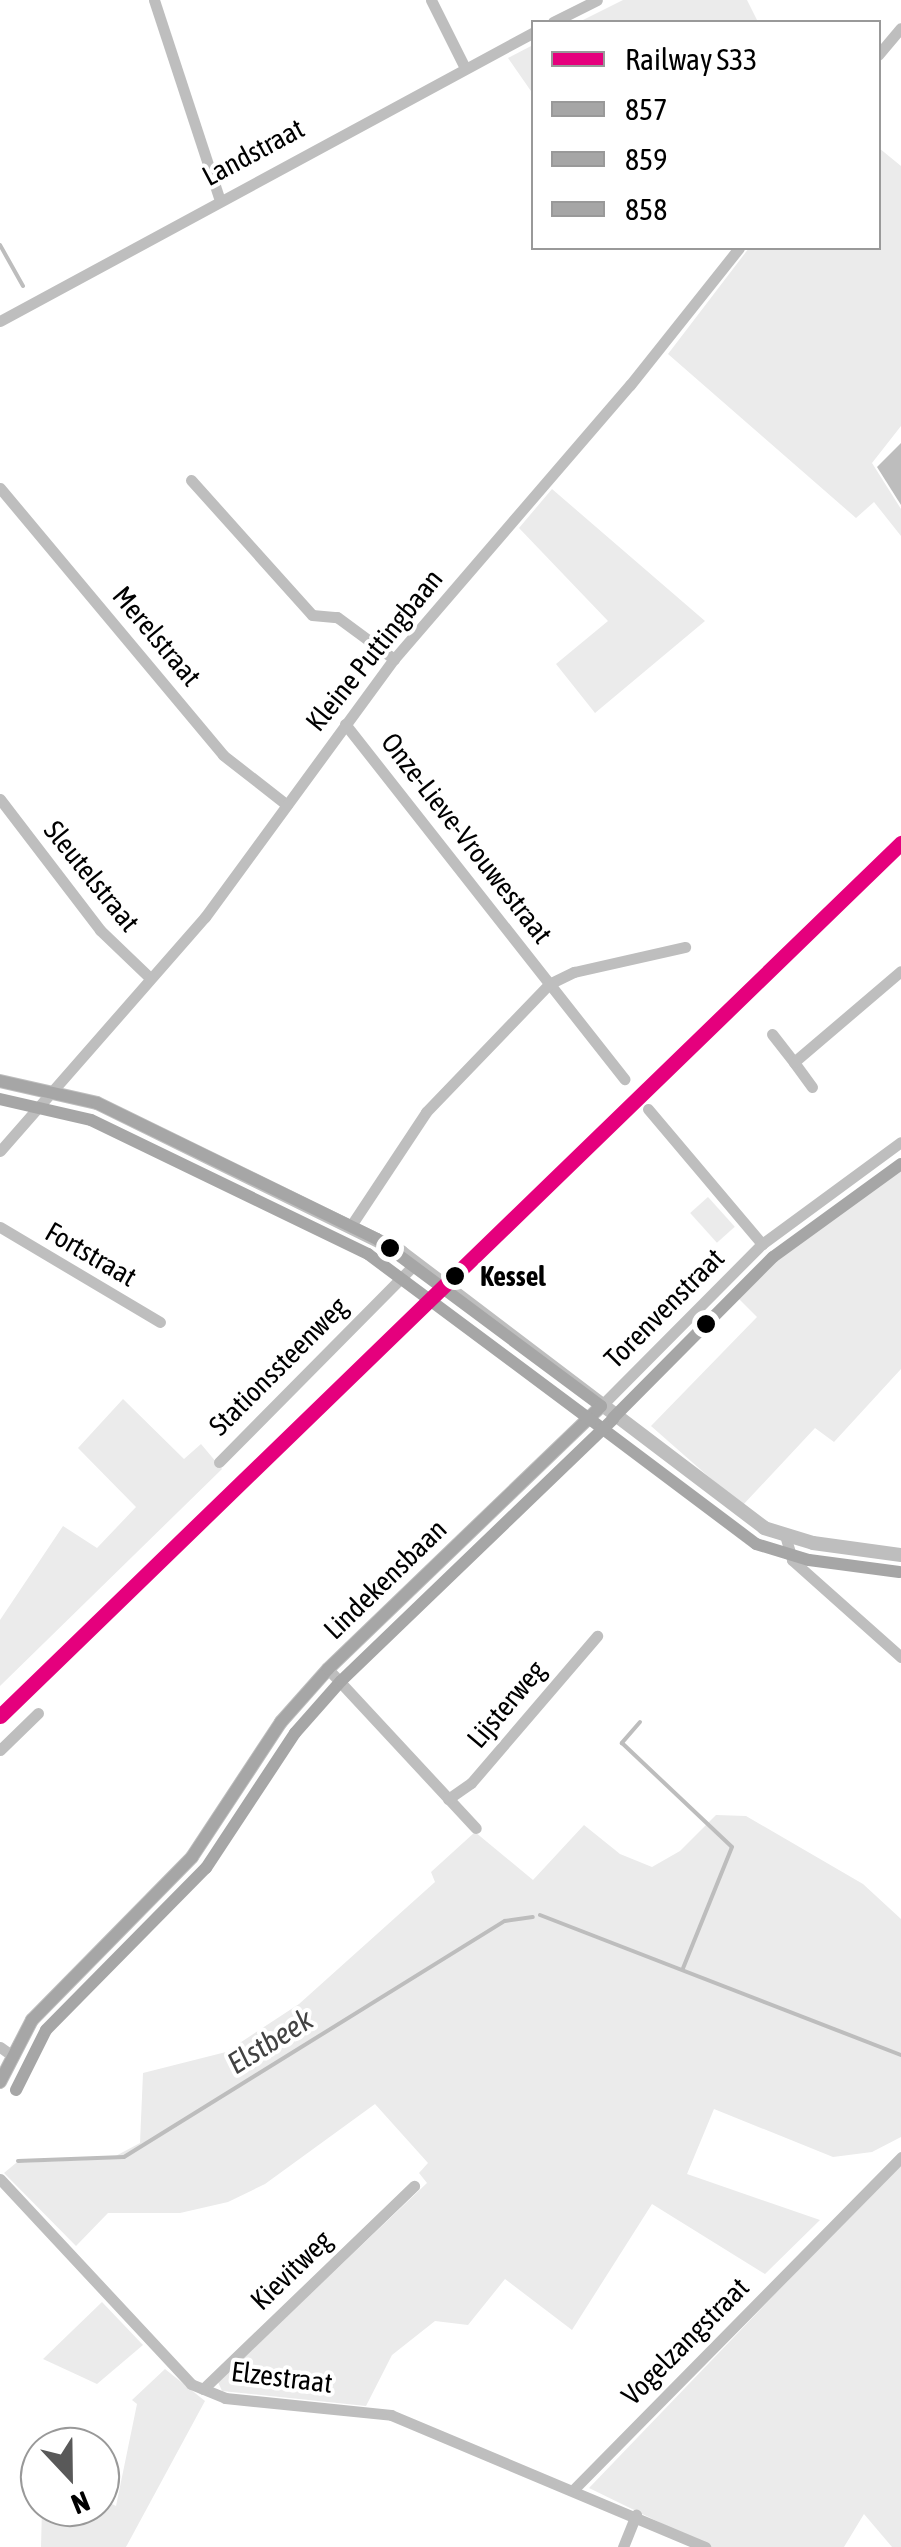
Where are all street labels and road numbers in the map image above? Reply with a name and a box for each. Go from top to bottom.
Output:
street label: Landstraat [196,111,310,193]
street label: Kleine Puttingbaan [298,562,450,738]
street label: Merelstraat [106,579,208,693]
street label: Onze-Lieve-Vrouwestraat [374,726,560,950]
street label: Sleutelstraat [37,814,147,938]
street label: Fortstraat [39,1215,143,1293]
street label: Torenvenstraat [597,1241,731,1375]
street label: Stationssteenweg [202,1290,354,1442]
street label: Lindekensbaan [317,1512,453,1646]
street label: Lijsterweg [460,1654,552,1754]
street label: Kievitweg [243,2223,339,2317]
street label: Vogelzangstraat [614,2270,756,2412]
street label: Elzestraat [230,2354,334,2400]

